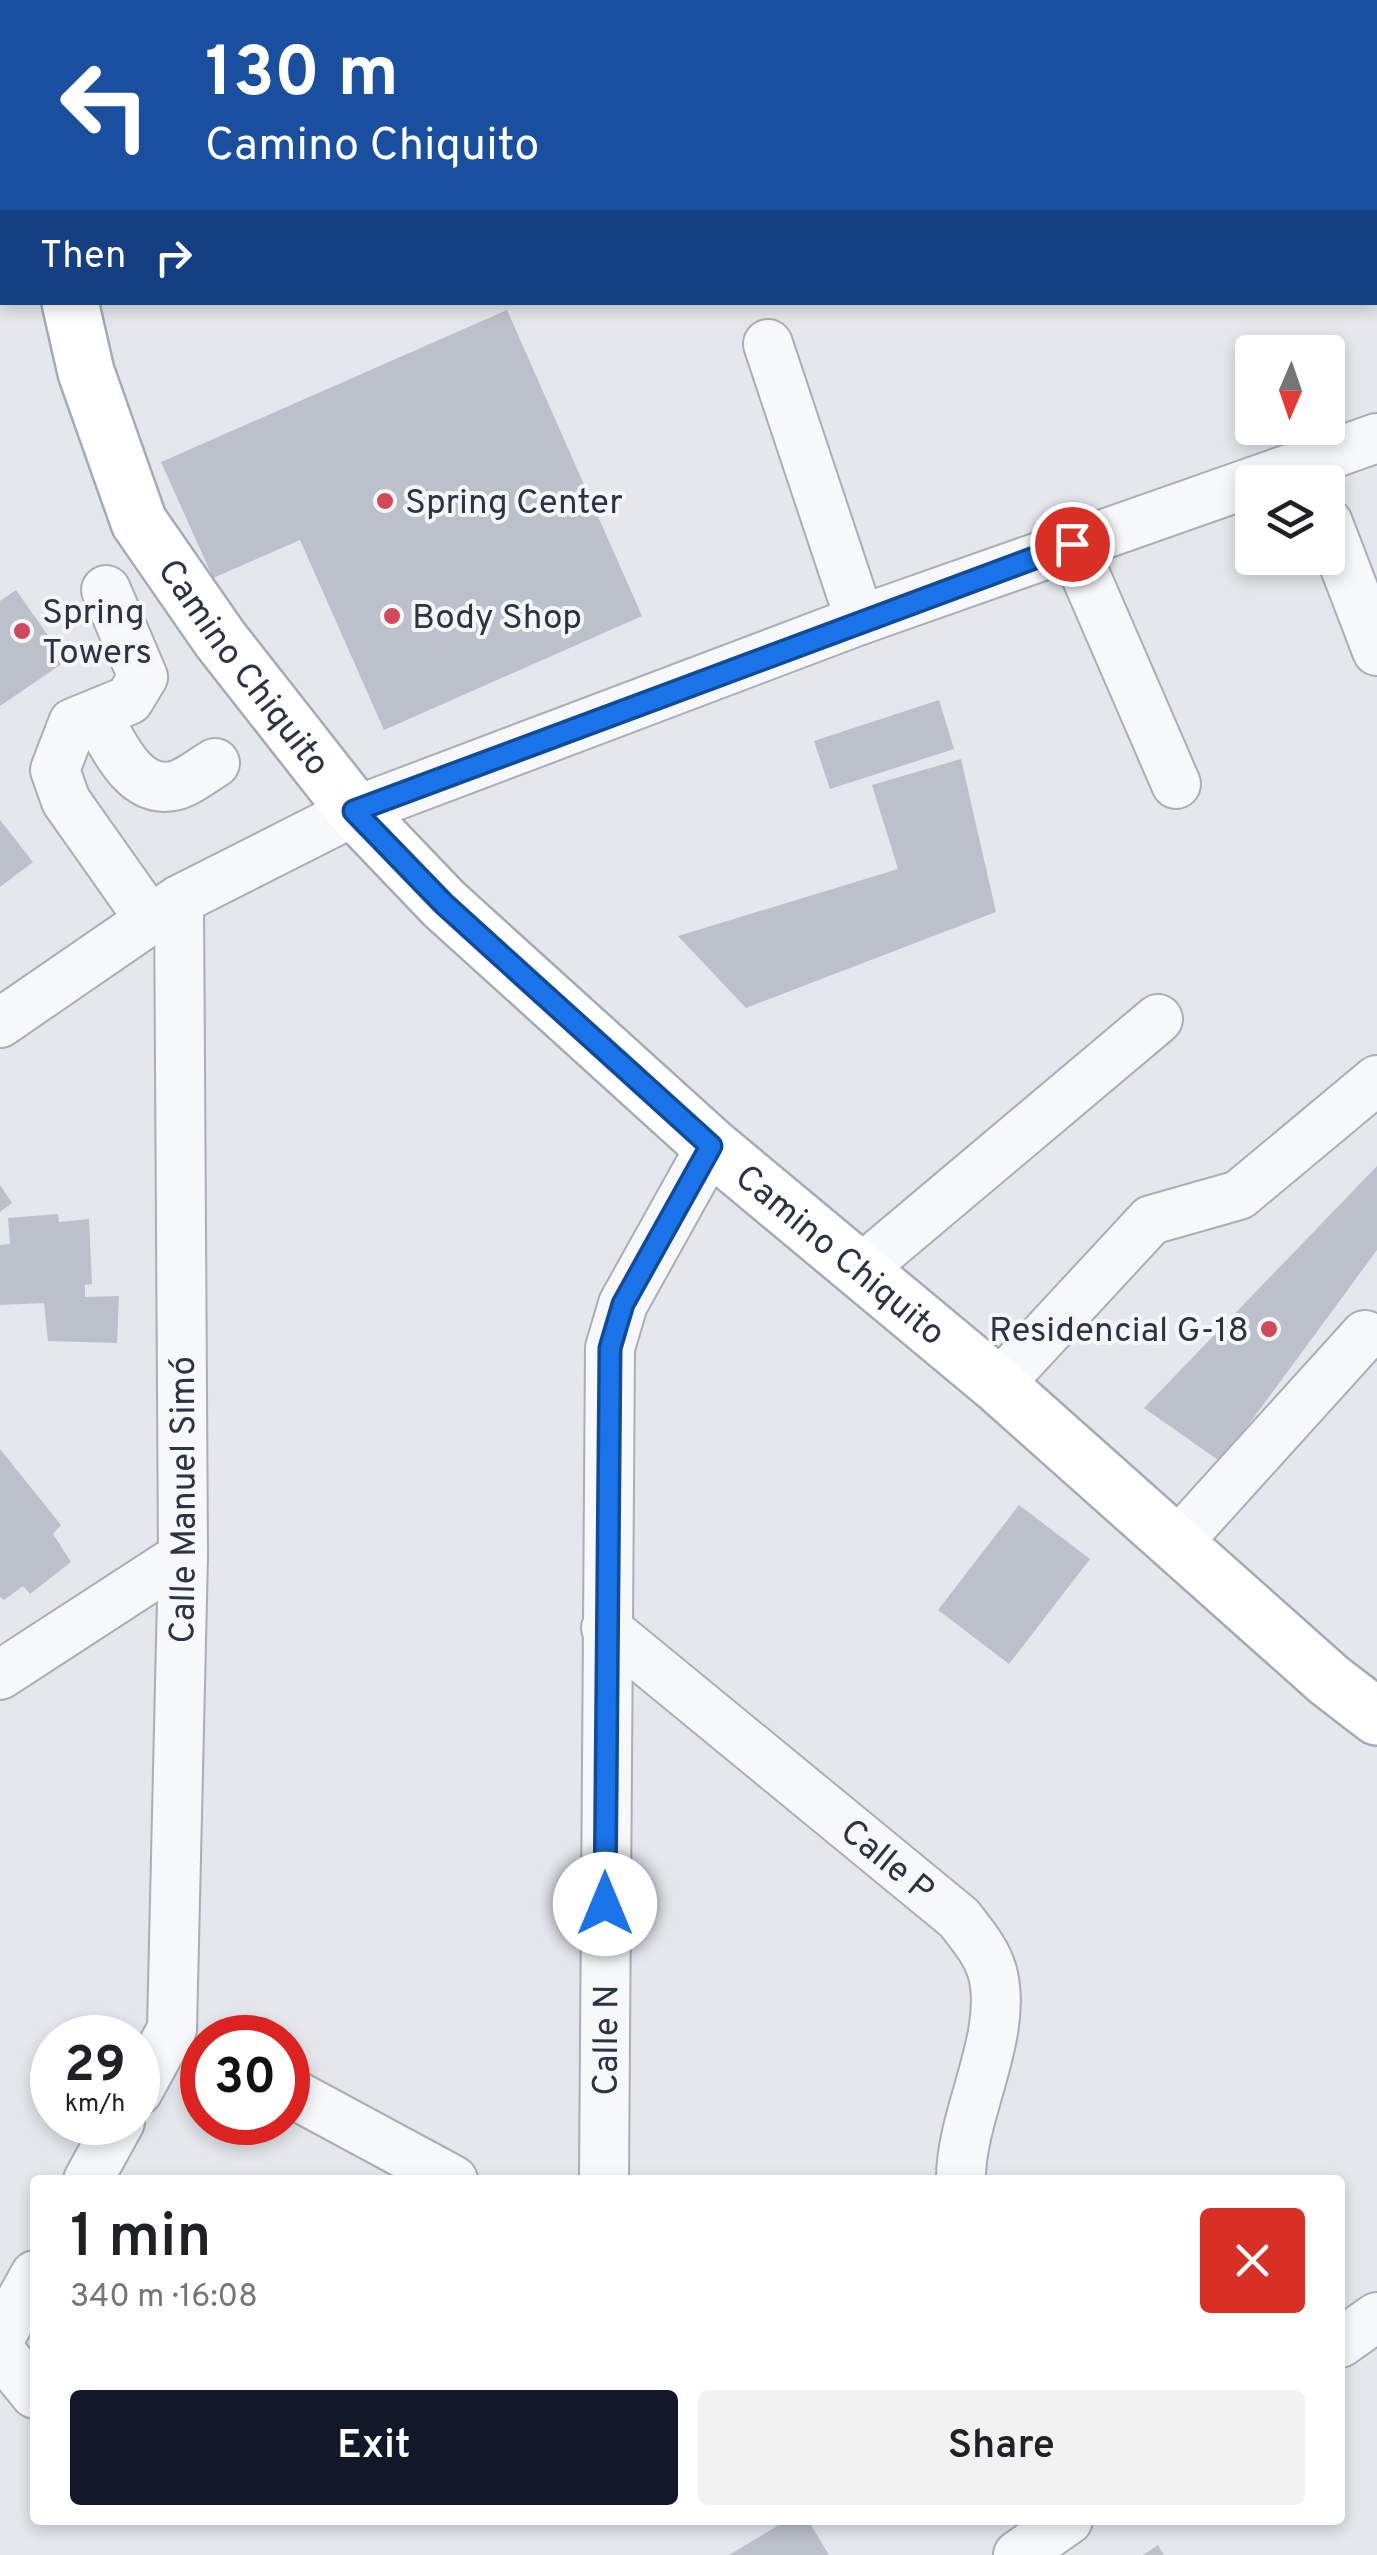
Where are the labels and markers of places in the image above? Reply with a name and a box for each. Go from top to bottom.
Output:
place label: Spring Center [405,482,623,526]
marker: Spring Center [374,490,396,512]
pin [1030,502,1115,587]
place label: Spring Towers [42,592,152,676]
place label: Body Shop [412,597,582,641]
marker: Body Shop [381,605,403,627]
marker: Spring Towers [11,620,33,642]
place label: Residencial G-18 [989,1310,1249,1354]
marker: Residencial G-18 [1258,1318,1280,1340]

